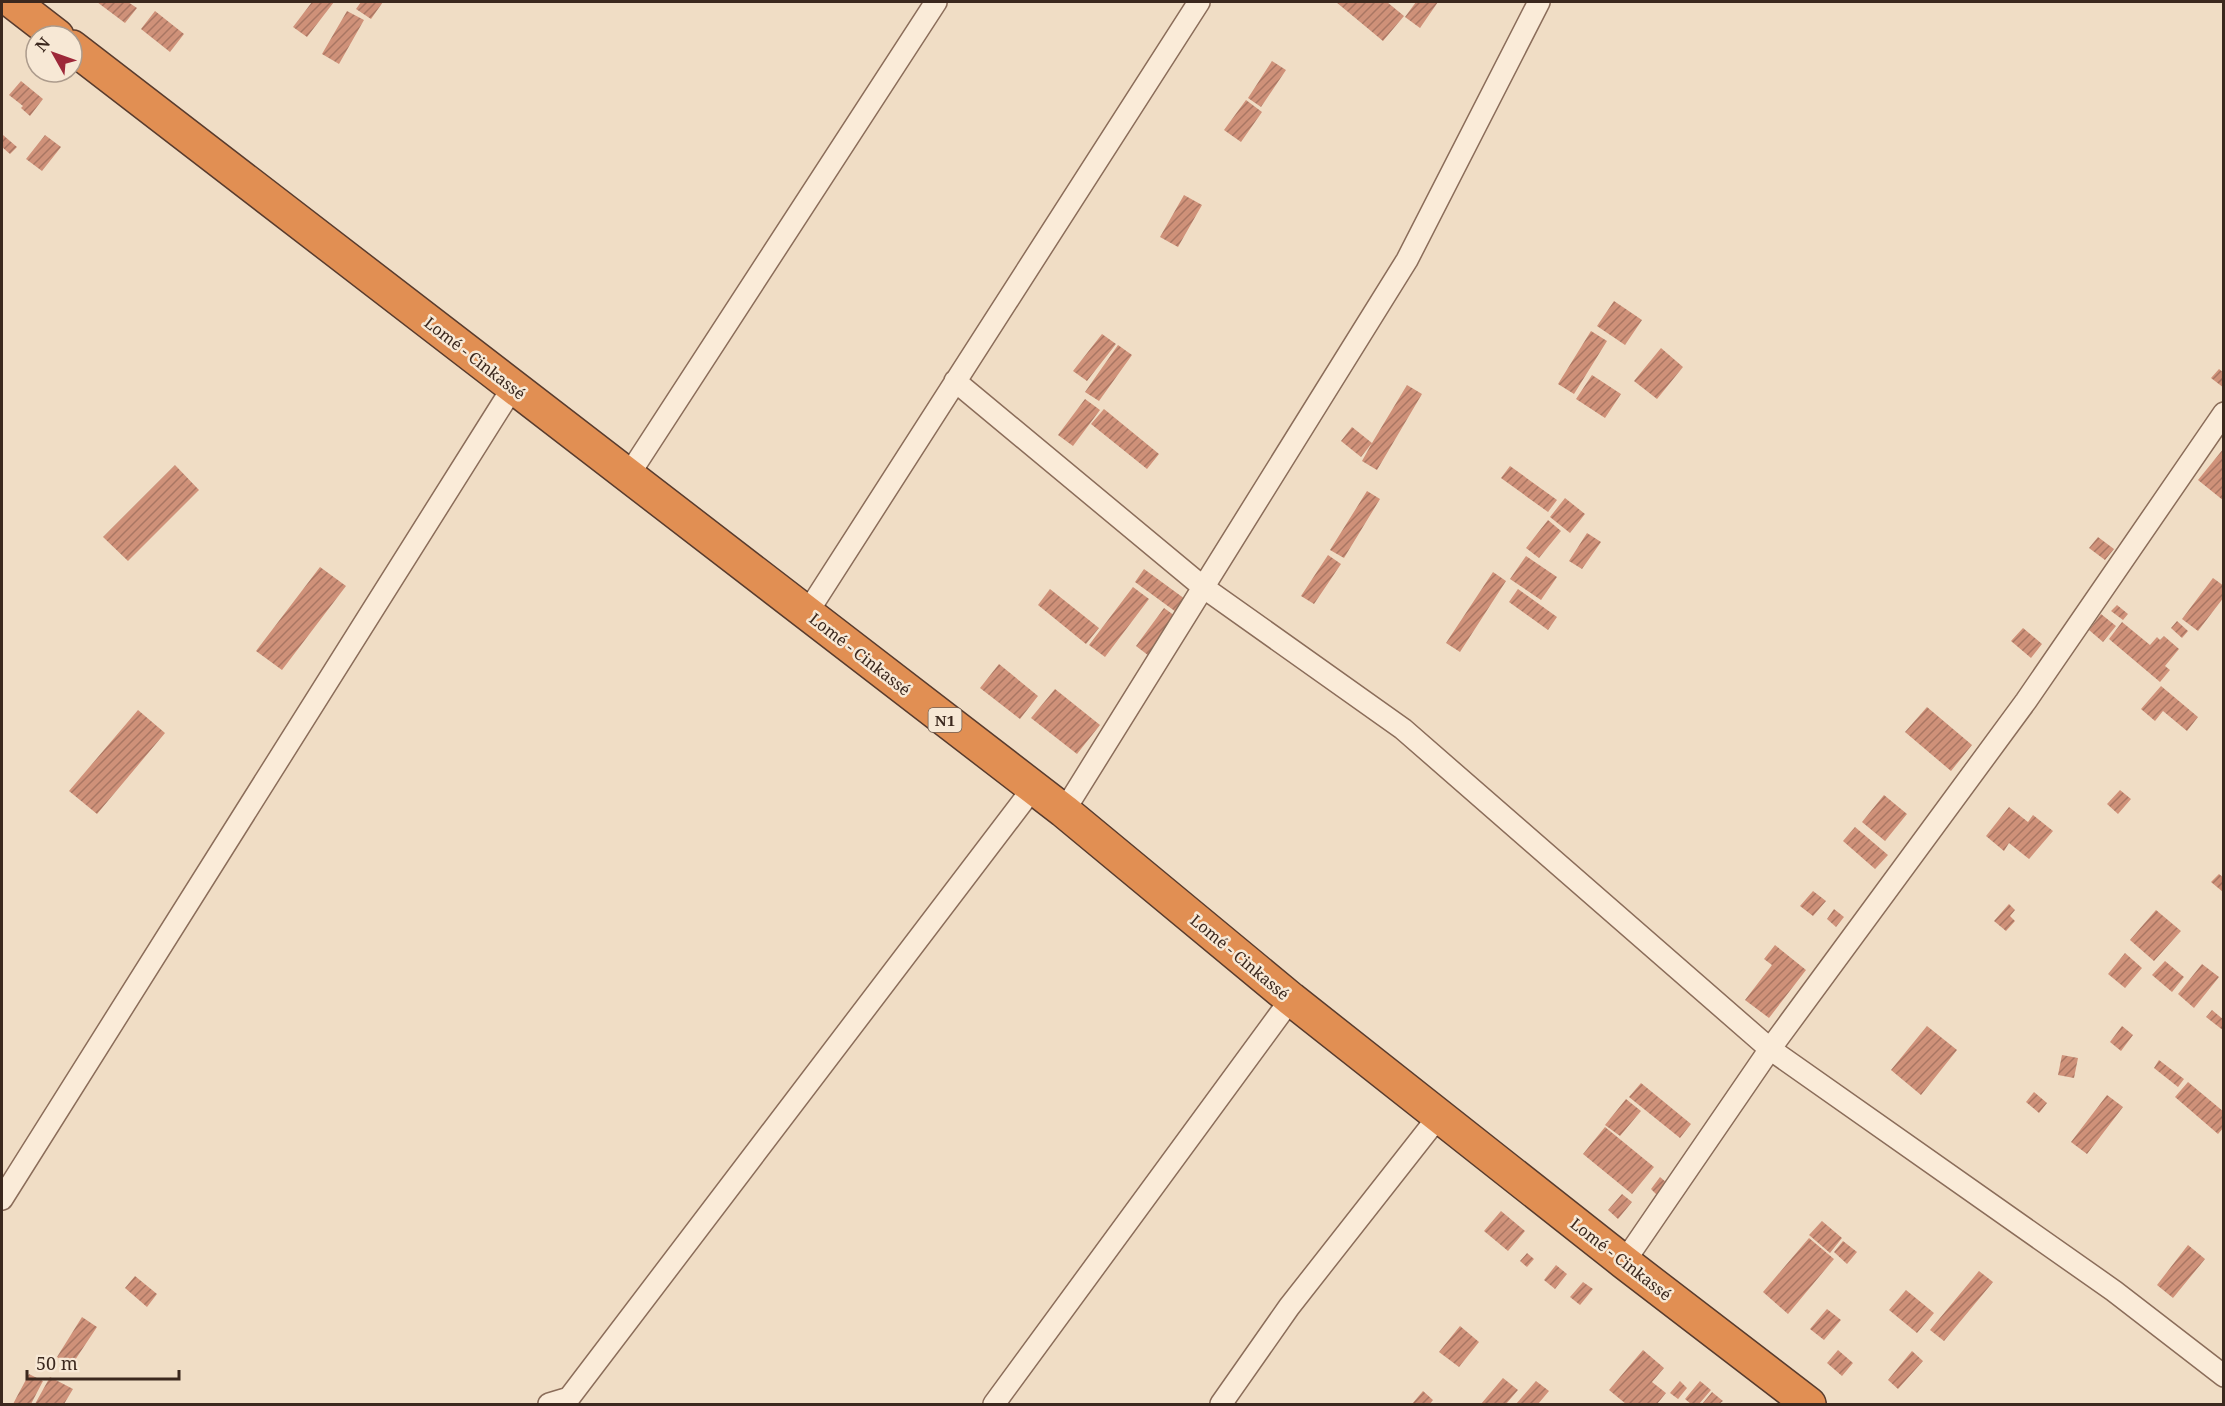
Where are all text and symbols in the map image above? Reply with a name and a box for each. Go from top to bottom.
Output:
north arrow [24,24,84,84]
text: N [30,32,55,56]
street label: Lomé - Cinkassé [420,312,530,404]
street label: Lomé - Cinkassé [805,608,915,700]
road number: N1 [928,708,962,732]
street label: Lomé - Cinkassé [1186,909,1294,1005]
street label: Lomé - Cinkassé [1566,1213,1676,1305]
scale bar [27,1343,178,1381]
text: 50 m [36,1351,78,1375]

